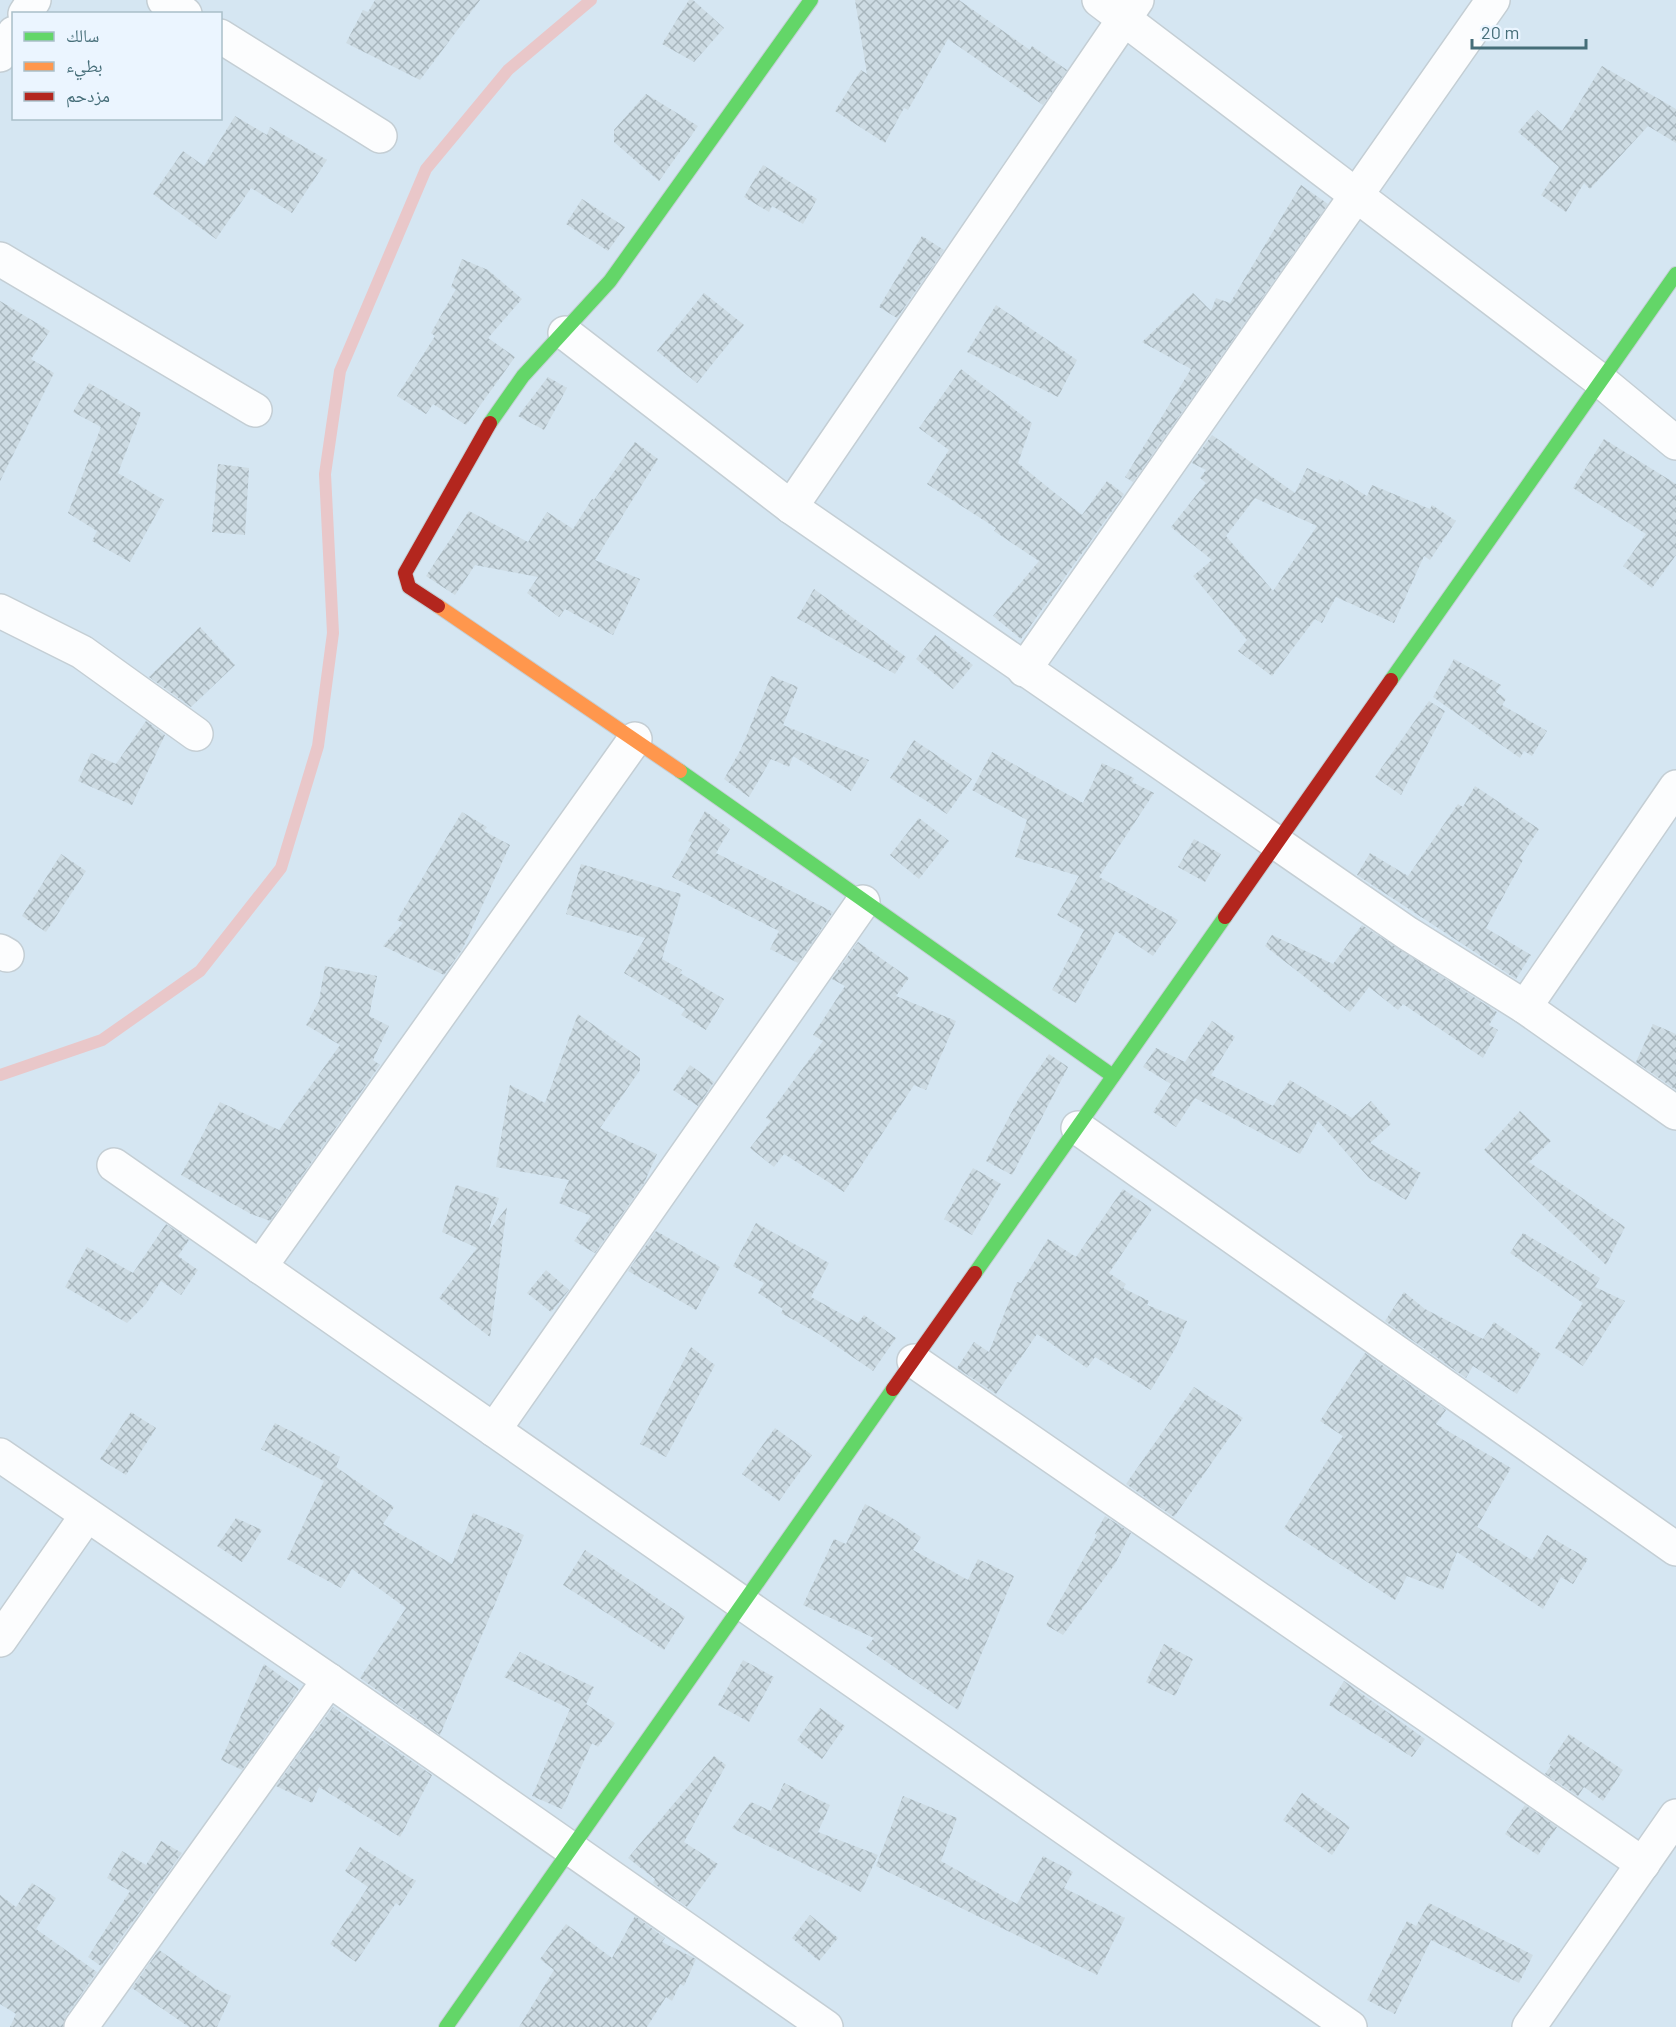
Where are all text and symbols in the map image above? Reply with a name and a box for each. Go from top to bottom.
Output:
legend [12,12,222,120]
scale bar [1472,12,1586,50]
text: 20 m [1481,21,1519,43]
text: سالك [66,24,99,46]
text: بطيء [66,54,103,81]
text: مزدحم [66,84,110,108]

